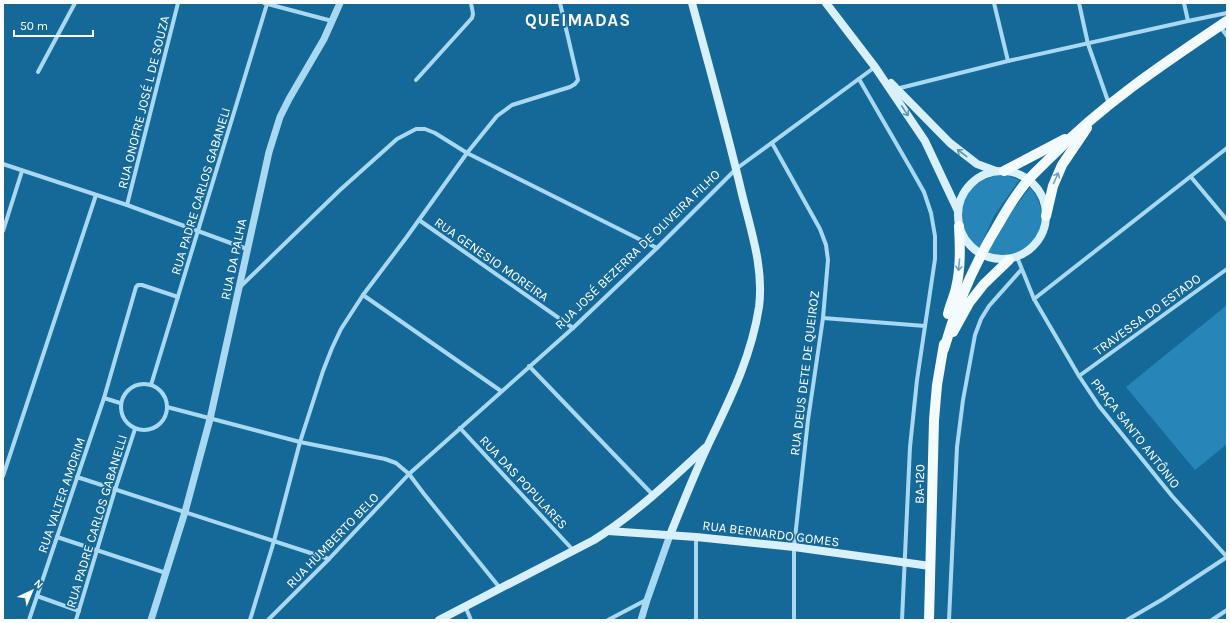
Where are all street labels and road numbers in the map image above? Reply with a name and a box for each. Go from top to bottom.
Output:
street label: RUA ONOFRE JOSÉ L DE SOUZA [113,13,172,190]
street label: RUA PADRE CARLOS GABANELI [168,106,233,277]
street label: RUA JOSÉ BEZERRA DE OLIVEIRA FILHO [550,165,723,332]
street label: RUA GENESIO MOREIRA [432,214,552,305]
street label: RUA DA PALHA [218,217,250,301]
street label: TRAVESSA DO ESTADO [1091,271,1204,358]
street label: RUA DEUS DETE DE QUEIROZ [787,290,822,456]
street label: PRAÇA SANTO ANTÔNIO [1088,375,1184,491]
street label: RUA PADRE CARLOS GABANELLI [63,433,130,610]
street label: RUA DAS POPULARES [477,433,571,532]
street label: RUA VALTER AMORIM [35,435,88,555]
street label: BA-120 [912,464,927,504]
street label: RUA HUMBERTO BELO [283,490,382,591]
street label: RUA BERNARDO GOMES [702,518,840,549]

